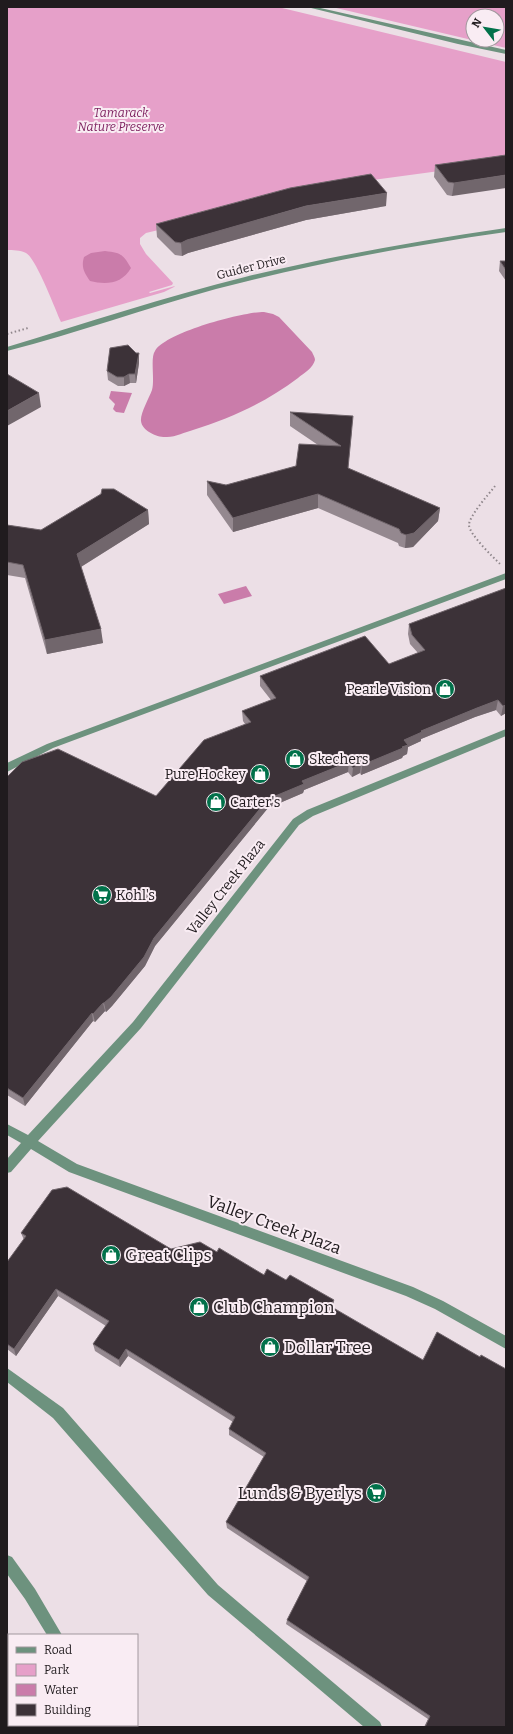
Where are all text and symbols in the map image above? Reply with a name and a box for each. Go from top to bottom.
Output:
north arrow [465,8,505,48]
text: N [469,16,485,30]
park label: Tamarack Nature Preserve [78,106,164,134]
street label: Guider Drive [215,252,287,282]
shop icon: Pearle Vision [434,678,456,700]
place label: Pearle Vision [346,681,431,698]
shop icon: Skechers [284,748,306,770]
place label: Skechers [309,751,369,768]
shop icon: Pure Hockey [249,763,271,785]
place label: Pure Hockey [165,766,247,783]
shop icon: Carter's [205,791,227,813]
place label: Carter's [230,794,281,811]
street label: Valley Creek Plaza [183,836,269,938]
supermarket icon: Kohl's [91,884,113,906]
place label: Kohl's [116,887,155,904]
street label: Valley Creek Plaza [204,1191,344,1259]
shop icon: Great Clips [100,1244,122,1266]
place label: Great Clips [125,1245,212,1266]
shop icon: Club Champion [188,1296,210,1318]
place label: Club Champion [213,1297,335,1318]
shop icon: Dollar Tree [259,1336,281,1358]
place label: Dollar Tree [284,1337,371,1358]
supermarket icon: Lunds & Byerlys [365,1482,387,1504]
place label: Lunds & Byerlys [238,1483,362,1504]
legend [8,1634,138,1726]
text: Road [44,1643,72,1657]
text: Park [44,1663,70,1677]
text: Water [44,1683,79,1697]
text: Building [44,1703,91,1717]

